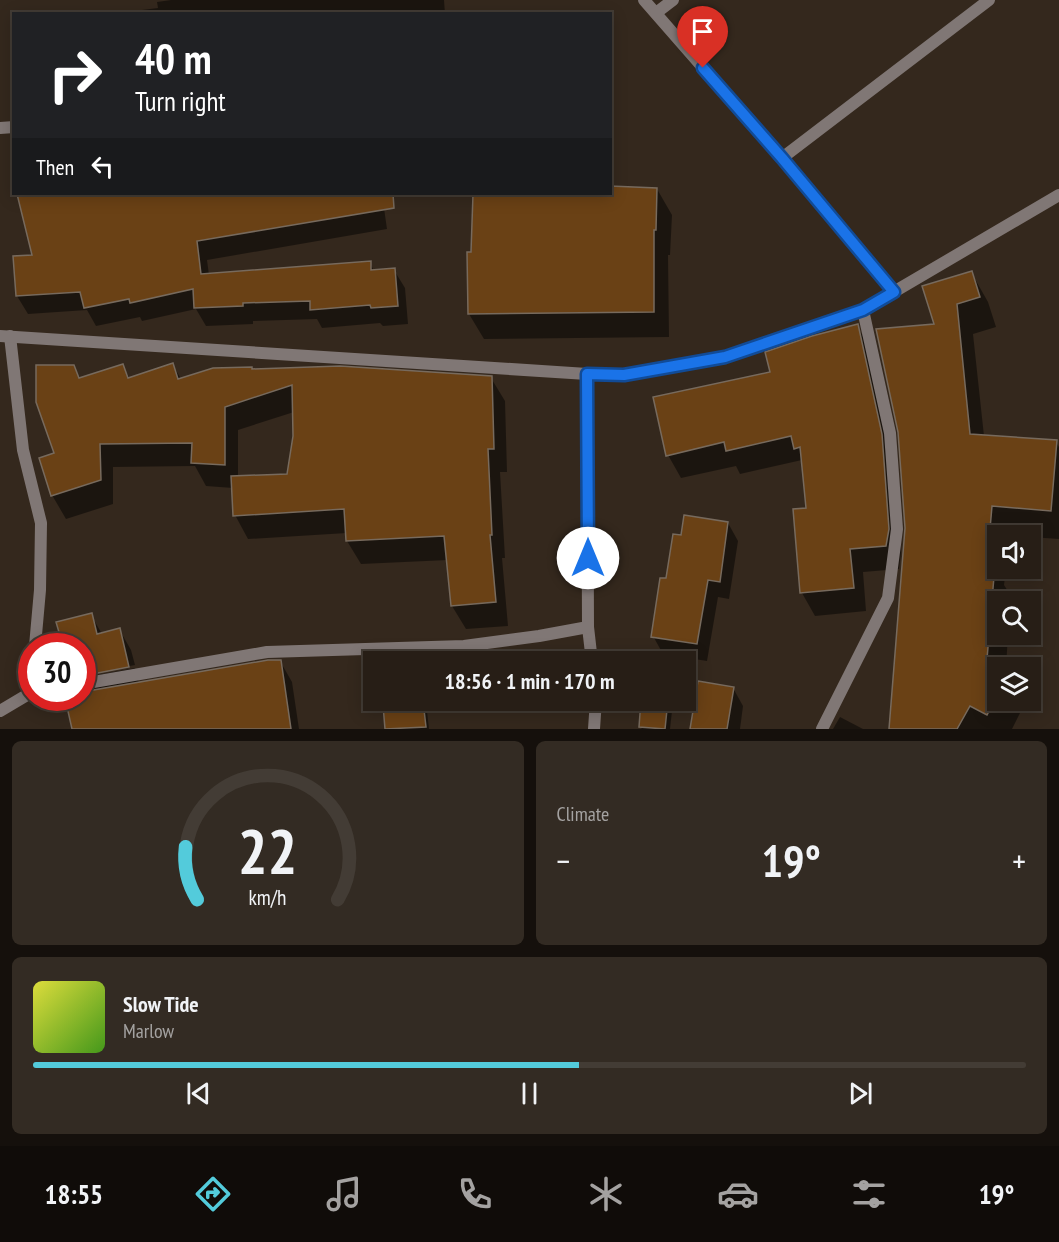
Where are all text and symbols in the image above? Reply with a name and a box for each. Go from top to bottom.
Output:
pin [677,6,728,68]
icon: arrive [686,15,719,48]
text: 40 m [135,31,212,86]
icon: right [36,36,114,114]
text: Turn right [135,84,226,118]
icon: left [86,150,119,183]
text: Then [36,153,74,181]
map controls [987,525,1041,711]
button: sound [987,525,1041,579]
position arrow [556,526,620,590]
button: search [987,591,1041,645]
speed limit sign: 30 [18,633,96,711]
button: layers [987,657,1041,711]
text: 18:56 · 1 min · 170 m [444,667,615,695]
text: Climate [557,801,609,827]
text: 22 [238,810,298,891]
text: 19° [762,831,821,889]
text: − [557,839,570,882]
text: + [1012,839,1026,882]
text: km/h [249,883,287,911]
text: Slow Tide [123,990,199,1018]
text: Marlow [123,1018,174,1044]
icon: previous [182,1077,215,1110]
icon: pause [513,1077,546,1110]
icon: next [844,1077,877,1110]
icon: directions [192,1173,234,1215]
icon: music [323,1173,365,1215]
icon: phone [454,1173,496,1215]
icon: climate [585,1173,627,1215]
icon: car [717,1173,759,1215]
icon: filters [848,1173,890,1215]
text: 18:55 [45,1177,103,1211]
text: 19° [979,1177,1014,1211]

